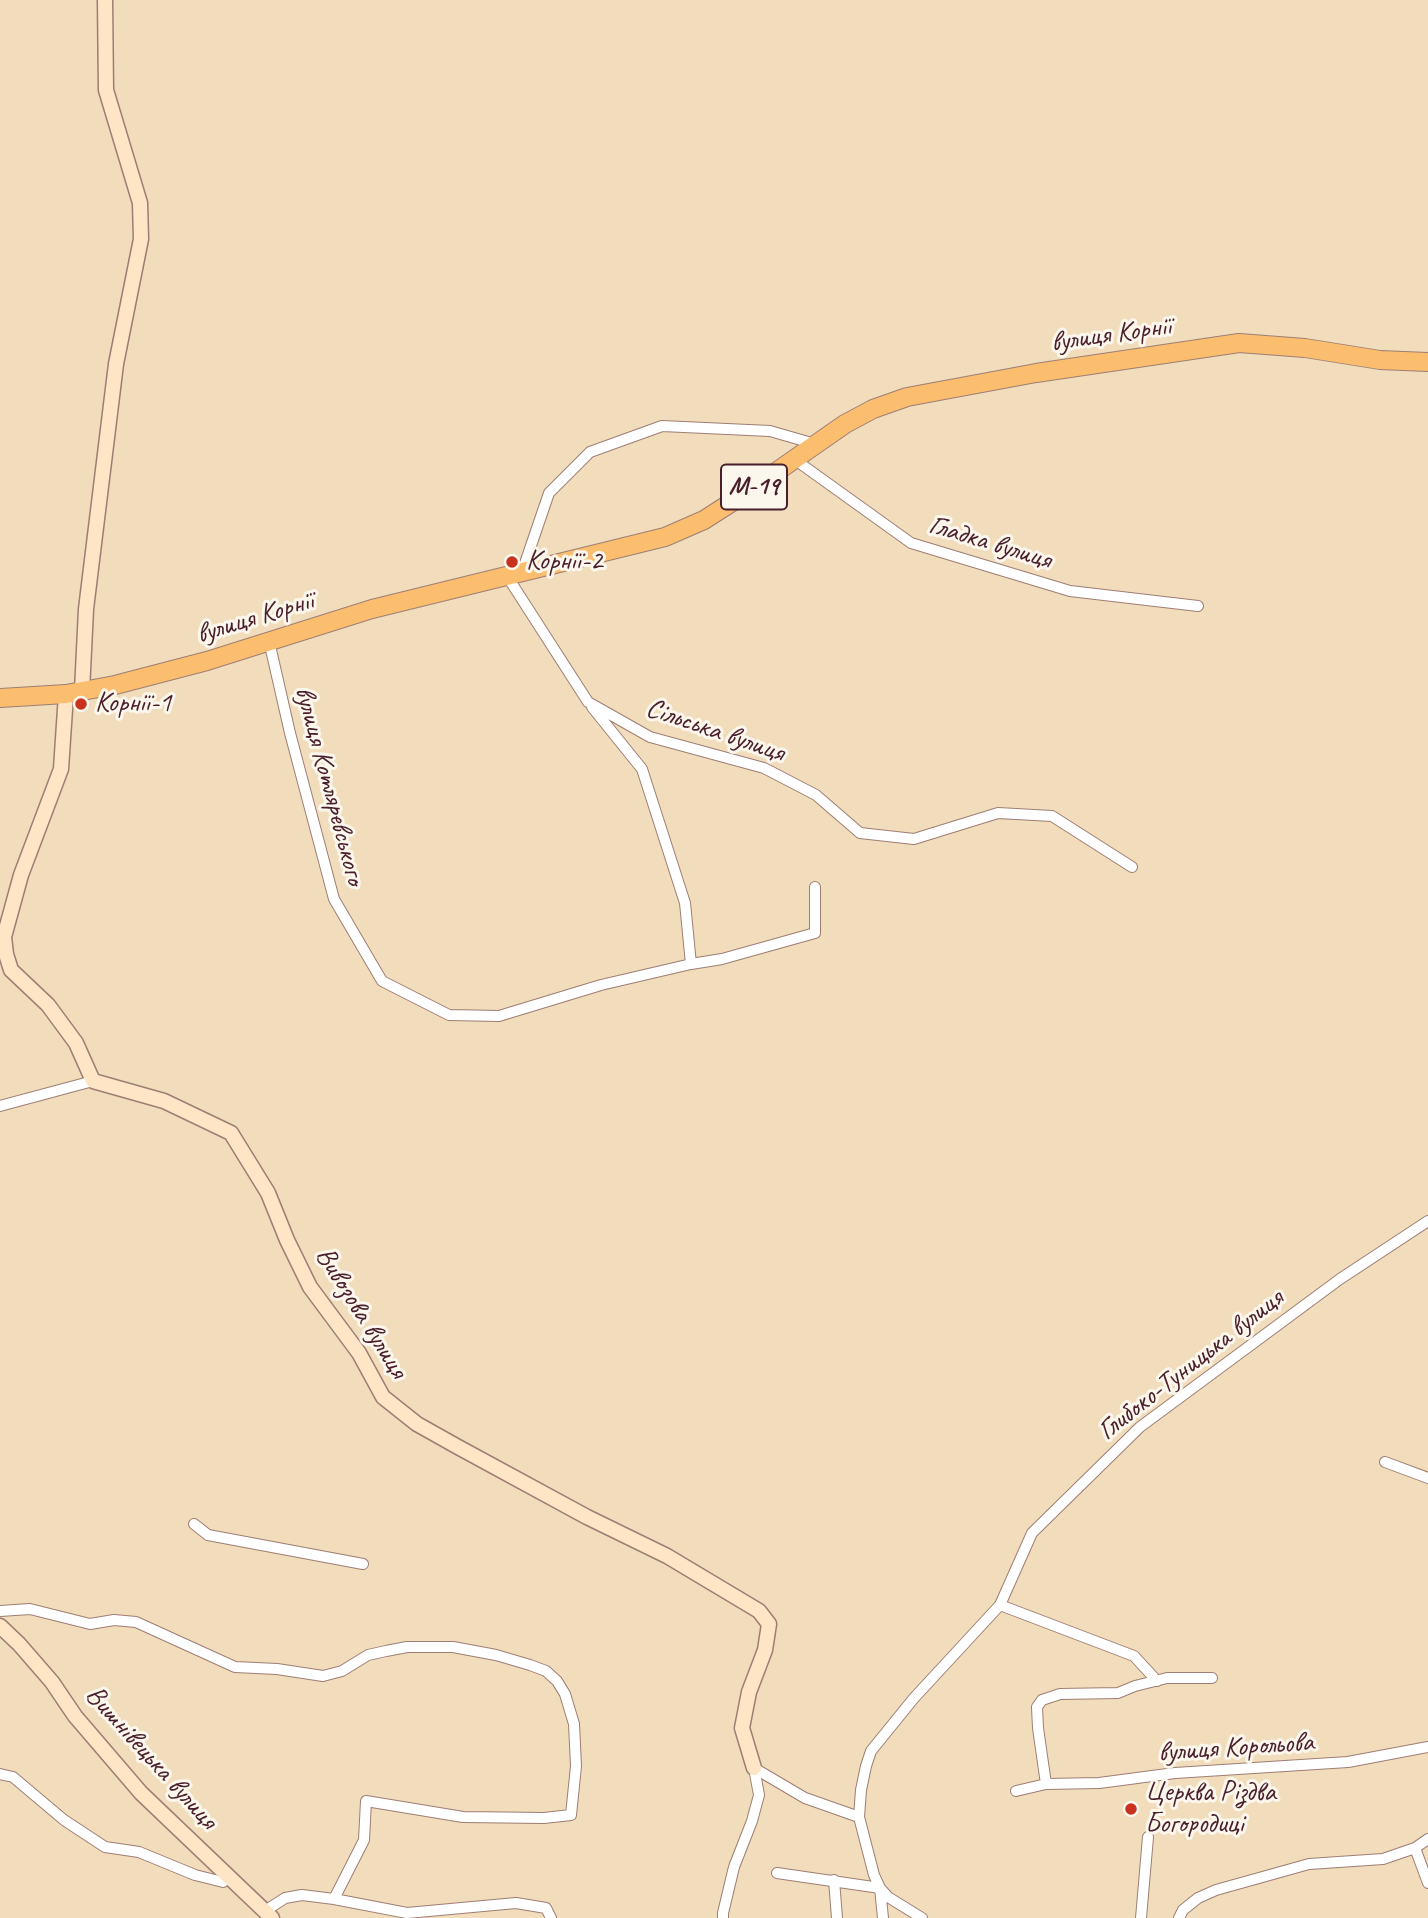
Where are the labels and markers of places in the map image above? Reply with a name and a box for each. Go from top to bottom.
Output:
place label: Корнії-2 [526,545,602,579]
marker: Корнії-2 [504,554,520,570]
place label: Корнії-1 [95,687,171,721]
marker: Корнії-1 [73,696,89,712]
place label: Церква Різдва Богородиці [1145,1776,1276,1842]
marker: Церква Різдва Богородиці [1123,1801,1139,1817]

